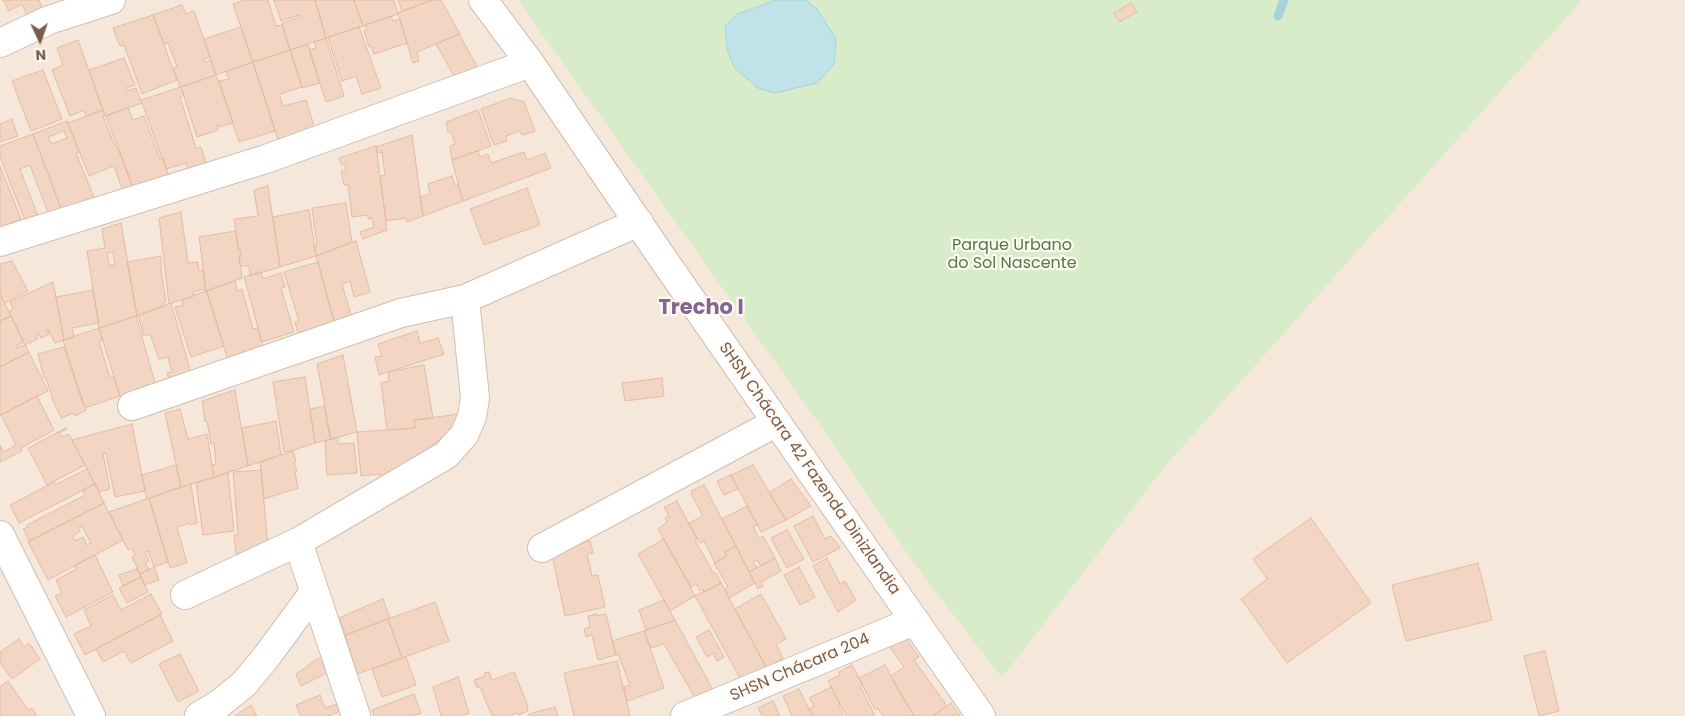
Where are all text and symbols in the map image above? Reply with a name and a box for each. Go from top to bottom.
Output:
north arrow [15,15,65,65]
text: N [35,45,47,65]
park label: Parque Urbano do Sol Nascente [947,236,1077,274]
district label: Trecho I [658,296,744,322]
street label: SHSN Chácara 42 Fazenda Dinizlandia [714,339,904,599]
street label: SHSN Chácara 204 [727,630,873,706]

